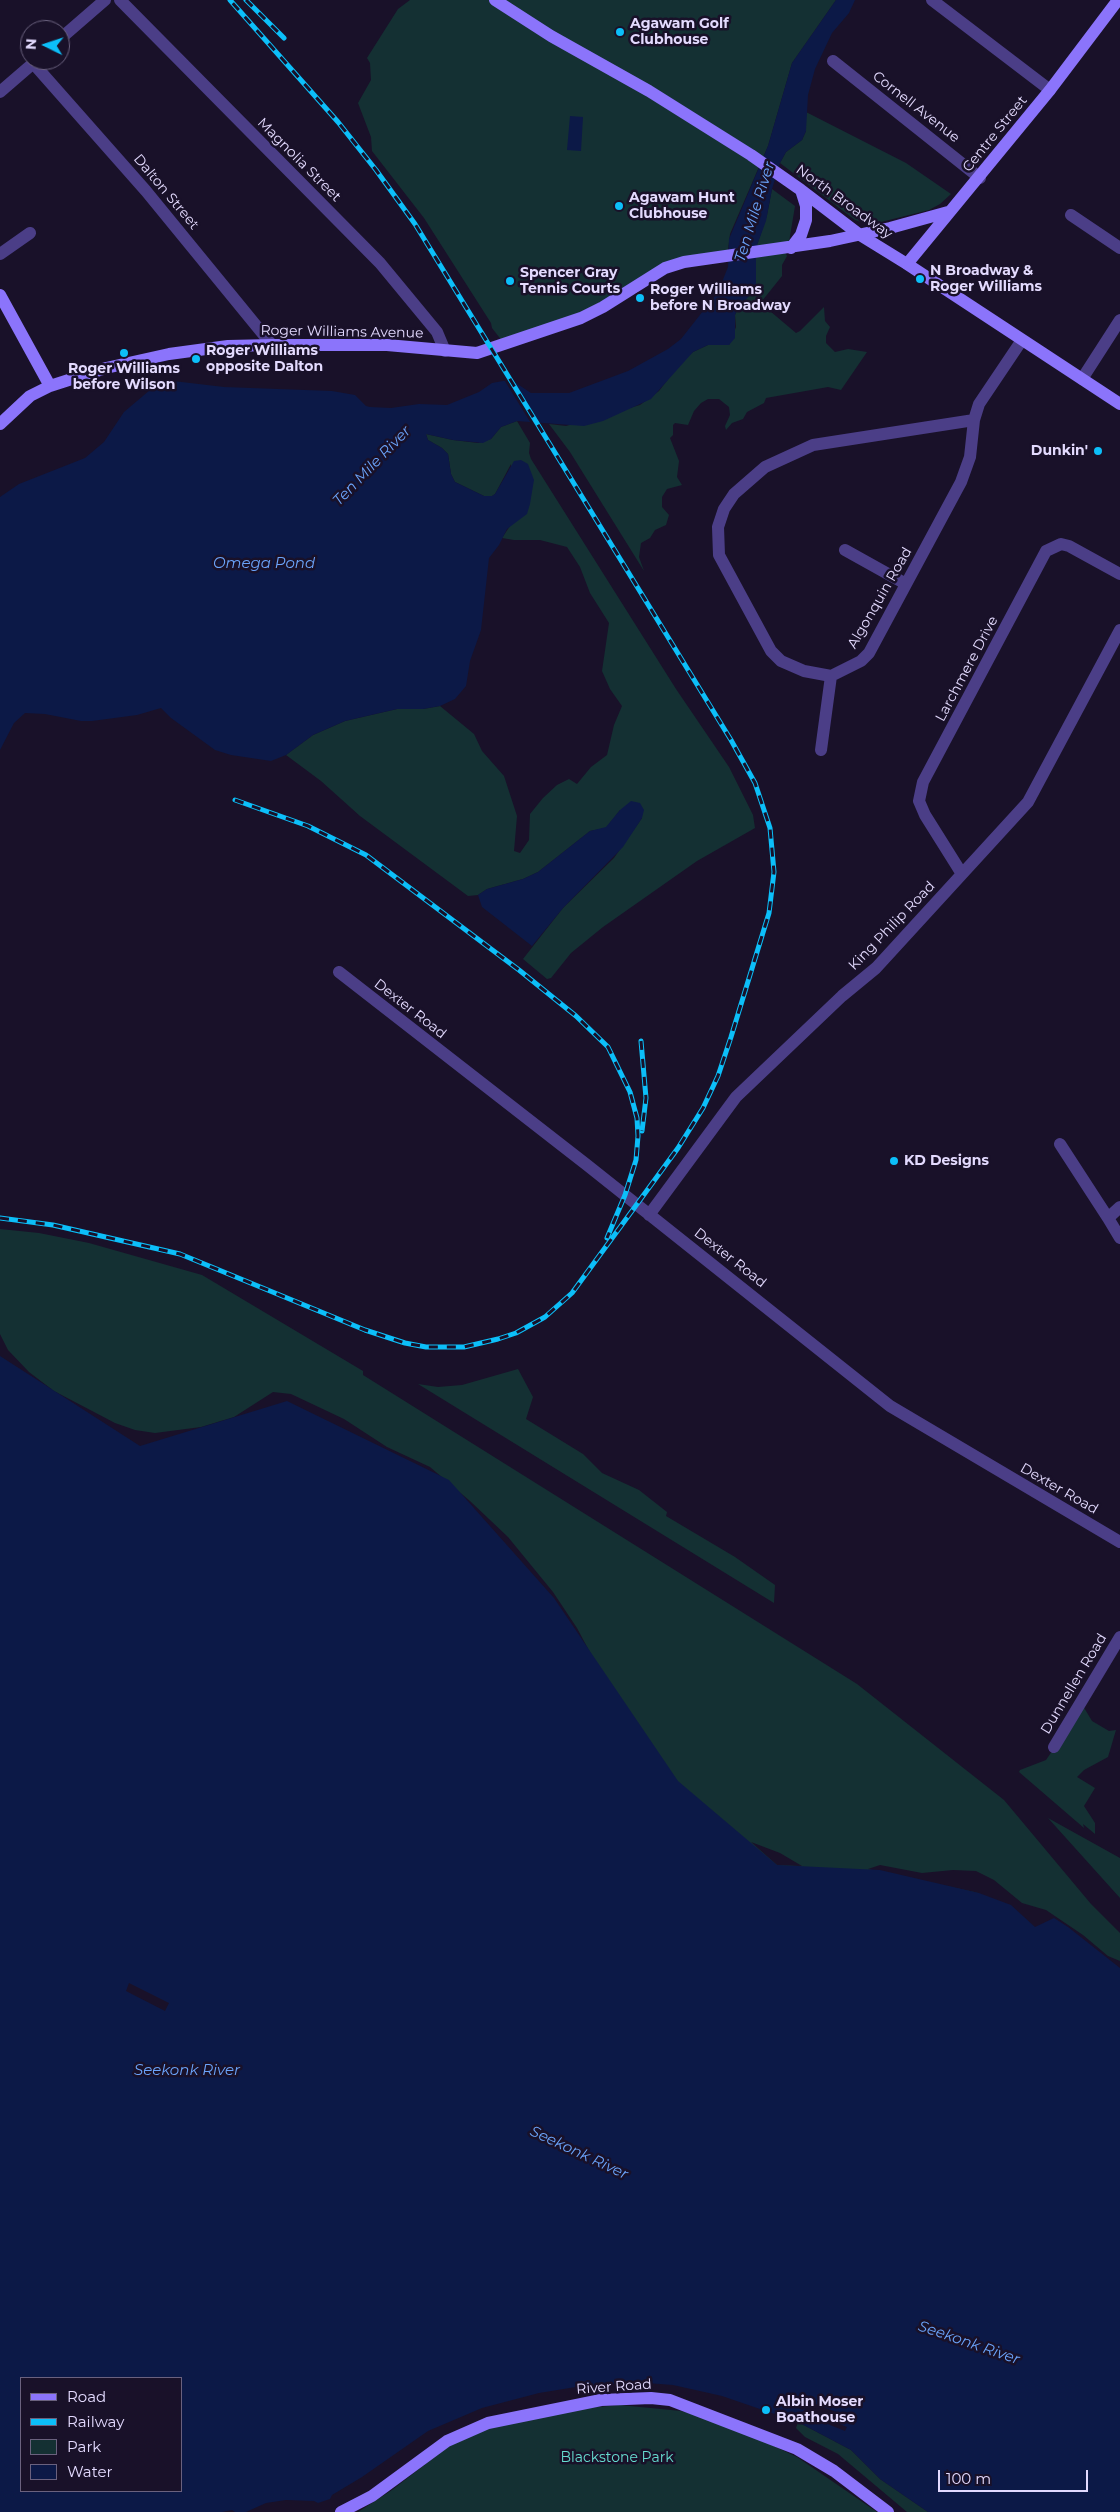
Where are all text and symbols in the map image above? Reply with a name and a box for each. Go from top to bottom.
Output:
place label: Agawam Golf Clubhouse [630,16,729,48]
north arrow [20,20,70,70]
marker: Agawam Golf Clubhouse [614,26,626,38]
text: N [22,38,40,50]
street label: Cornell Avenue [869,68,963,146]
street label: Centre Street [959,93,1031,175]
street label: Magnolia Street [254,115,344,205]
street label: Dalton Street [130,151,202,233]
water label: Ten Mile River [731,160,779,264]
street label: North Broadway [793,161,895,243]
place label: Agawam Hunt Clubhouse [629,190,735,222]
marker: Agawam Hunt Clubhouse [613,200,625,212]
place label: N Broadway & Roger Williams [930,263,1042,296]
place label: Spencer Gray Tennis Courts [520,265,620,298]
marker: N Broadway & Roger Williams [914,273,926,285]
marker: Spencer Gray Tennis Courts [504,275,516,287]
place label: Roger Williams before N Broadway [650,282,791,314]
marker: Roger Williams before N Broadway [634,292,646,304]
street label: Roger Williams Avenue [260,322,424,342]
place label: Roger Williams opposite Dalton [206,343,323,376]
marker: Roger Williams before Wilson [118,347,130,359]
marker: Roger Williams opposite Dalton [190,353,202,365]
place label: Roger Williams before Wilson [68,361,180,394]
water label: Ten Mile River [329,422,415,510]
place label: Dunkin' [1031,443,1088,459]
marker: Dunkin' [1092,445,1104,457]
street label: Algonquin Road [844,544,916,652]
water label: Omega Pond [213,555,315,573]
street label: Larchmere Drive [932,614,1002,724]
street label: King Philip Road [845,878,939,974]
street label: Dexter Road [371,976,449,1042]
place label: KD Designs [904,1153,989,1169]
marker: KD Designs [888,1155,900,1167]
street label: Dexter Road [691,1225,769,1291]
street label: Dexter Road [1017,1460,1101,1518]
street label: Dunnellen Road [1037,1631,1111,1737]
water label: Seekonk River [134,2062,240,2080]
water label: Seekonk River [527,2122,631,2184]
water label: Seekonk River [916,2317,1022,2369]
street label: River Road [576,2376,652,2398]
legend [20,2377,182,2492]
text: Road [67,2387,106,2406]
place label: Albin Moser Boathouse [776,2394,863,2426]
marker: Albin Moser Boathouse [760,2404,772,2416]
text: Railway [67,2412,124,2431]
text: Park [67,2437,101,2456]
park label: Blackstone Park [560,2450,674,2466]
scale bar [940,2460,1090,2492]
text: Water [67,2462,113,2481]
text: 100 m [946,2469,991,2488]

